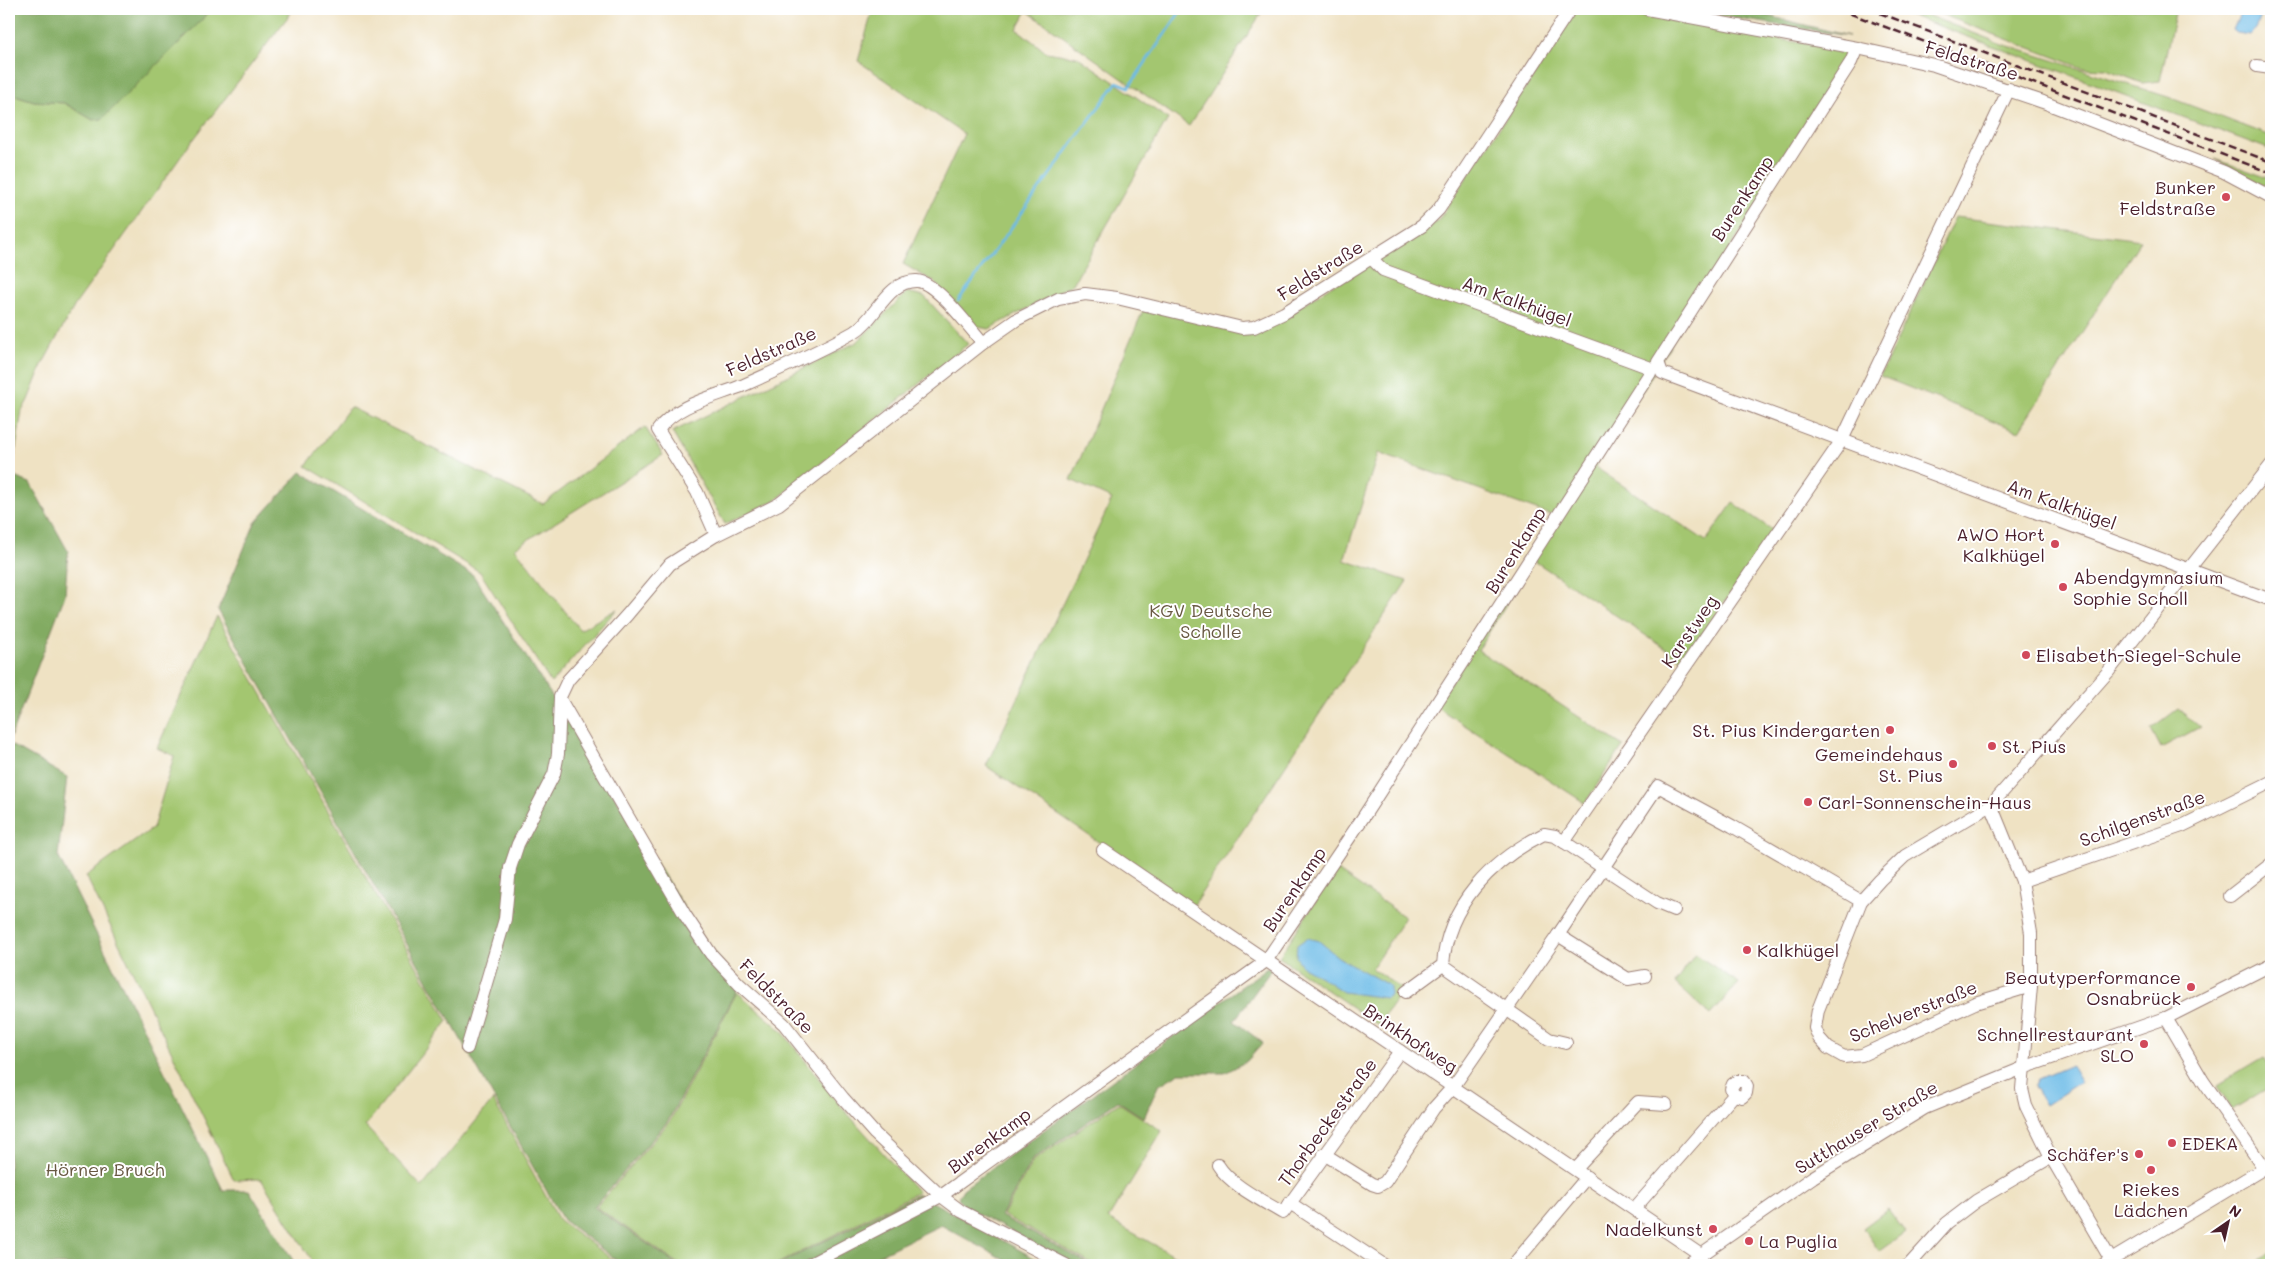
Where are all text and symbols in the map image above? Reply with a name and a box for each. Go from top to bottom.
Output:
street label: Feldstraße [1922,34,2022,86]
street label: Burenkamp [1705,151,1779,245]
place label: Bunker Feldstraße [2119,175,2216,220]
marker: Bunker Feldstraße [2220,191,2232,203]
street label: Feldstraße [1273,234,1367,306]
street label: Am Kalkhügel [1459,270,1575,332]
street label: Feldstraße [722,320,820,382]
street label: Am Kalkhügel [2004,473,2120,535]
street label: Burenkamp [1479,502,1551,598]
place label: AWO Hort Kalkhügel [1956,522,2045,567]
marker: AWO Hort Kalkhügel [2049,538,2061,550]
place label: Abendgymnasium Sophie Scholl [2073,565,2223,610]
marker: Abendgymnasium Sophie Scholl [2057,581,2069,593]
street label: Karstweg [1655,590,1723,672]
park label: KGV Deutsche Scholle [1149,598,1273,643]
place label: Elisabeth-Siegel-Schule [2036,643,2241,667]
marker: Elisabeth-Siegel-Schule [2020,649,2032,661]
place label: St. Pius Kindergarten [1692,718,1880,742]
marker: St. Pius Kindergarten [1884,724,1896,736]
place label: St. Pius [2002,734,2066,758]
marker: St. Pius [1986,740,1998,752]
place label: Gemeindehaus St. Pius [1815,742,1943,787]
marker: Gemeindehaus St. Pius [1947,758,1959,770]
street label: Schilgenstraße [2076,784,2208,852]
place label: Carl-Sonnenschein-Haus [1818,790,2031,814]
marker: Carl-Sonnenschein-Haus [1802,796,1814,808]
street label: Burenkamp [1257,842,1331,936]
place label: Kalkhügel [1757,938,1839,962]
marker: Kalkhügel [1741,944,1753,956]
street label: Feldstraße [734,953,820,1039]
place label: Beautyperformance Osnabrück [2005,965,2181,1010]
street label: Schelverstraße [1846,974,1980,1048]
marker: Beautyperformance Osnabrück [2185,981,2197,993]
street label: Brinkhofweg [1359,998,1463,1078]
place label: Schnellrestaurant SLO [1977,1022,2134,1067]
marker: Schnellrestaurant SLO [2138,1038,2150,1050]
street label: Thorbeckestraße [1272,1053,1382,1191]
street label: Sutthauser Straße [1790,1075,1942,1179]
street label: Burenkamp [943,1102,1035,1178]
place label: EDEKA [2182,1131,2238,1155]
marker: EDEKA [2166,1137,2178,1149]
place label: Schäfer's [2047,1142,2129,1166]
marker: Schäfer's [2133,1148,2145,1160]
park label: Hörner Bruch [45,1157,165,1181]
marker: Riekes Lädchen [2145,1164,2157,1176]
place label: Riekes Lädchen [2114,1177,2188,1222]
north arrow [2202,1196,2252,1246]
text: N [2226,1200,2245,1222]
place label: Nadelkunst [1605,1217,1703,1241]
marker: Nadelkunst [1707,1223,1719,1235]
place label: La Puglia [1759,1229,1838,1253]
marker: La Puglia [1743,1235,1755,1247]

